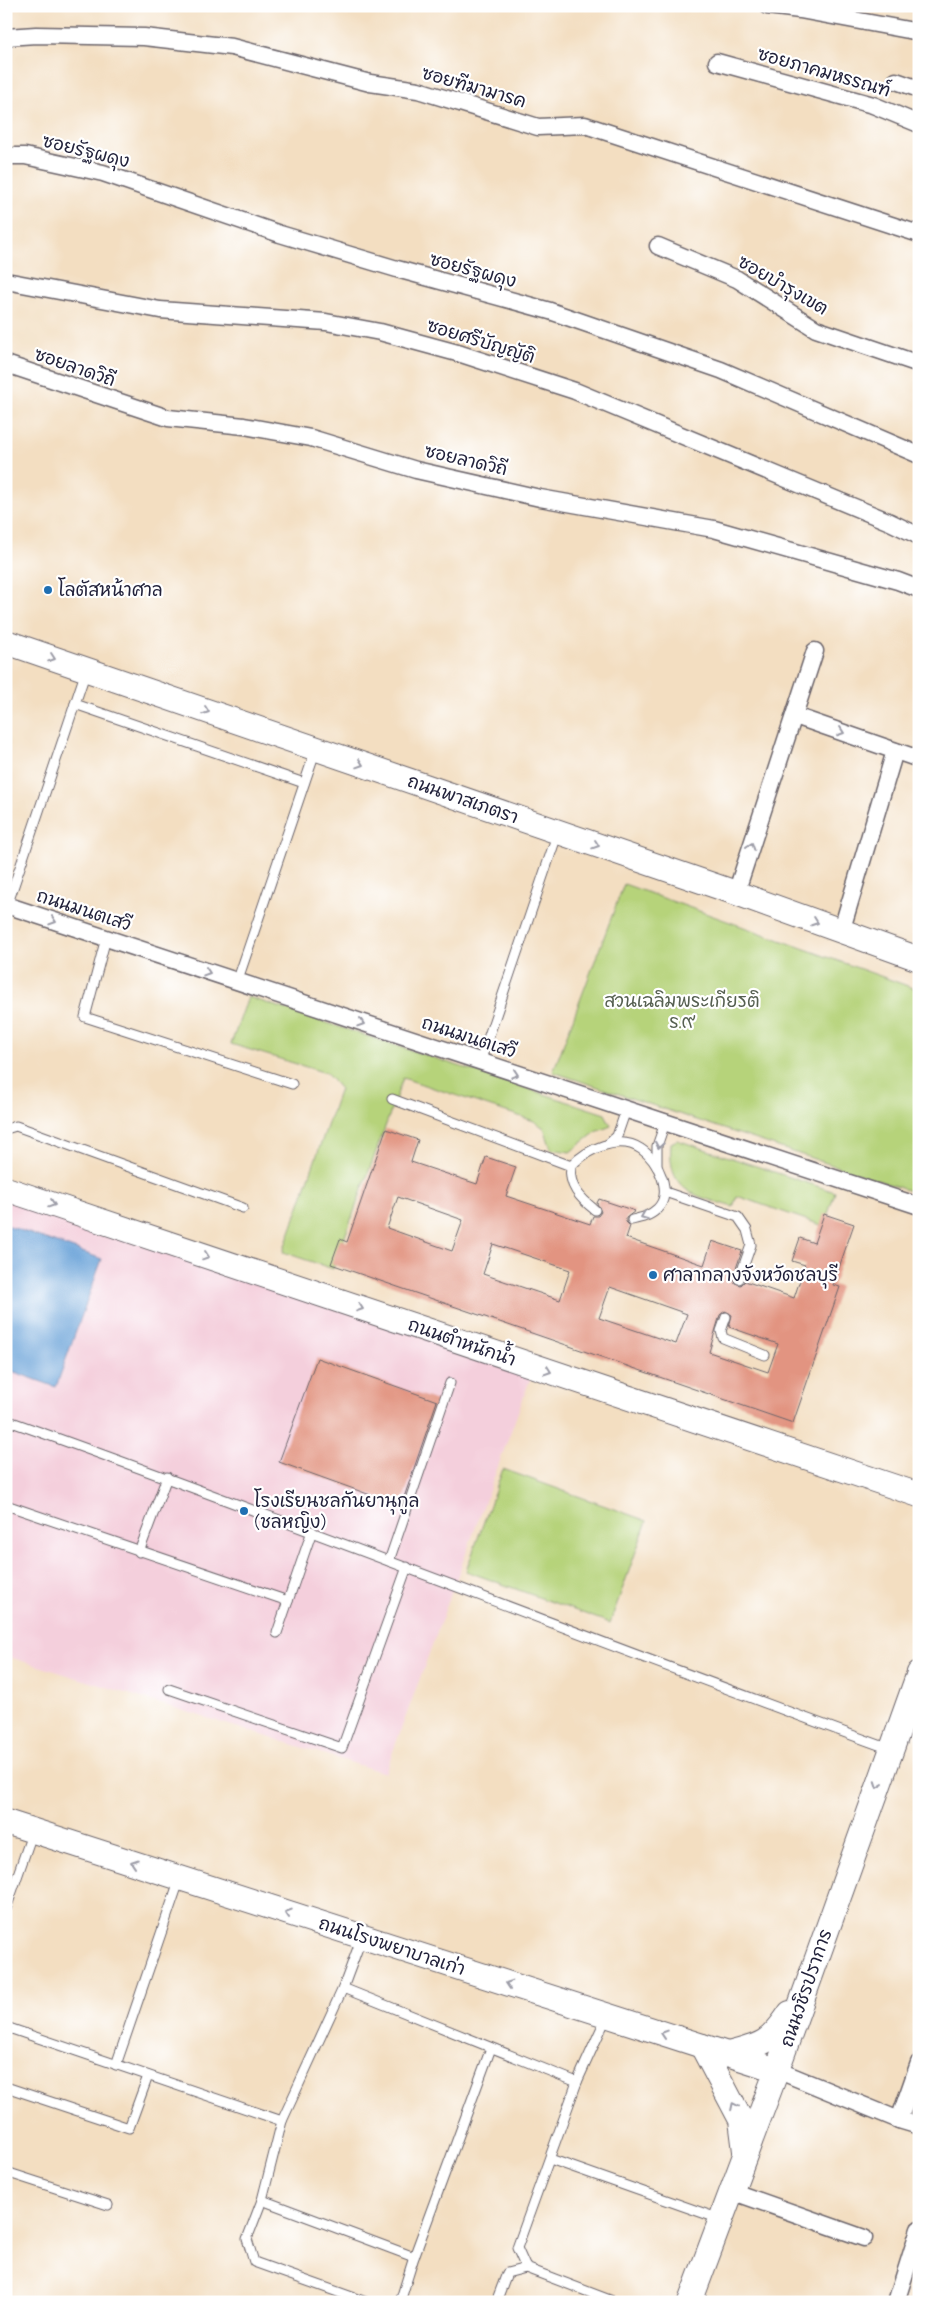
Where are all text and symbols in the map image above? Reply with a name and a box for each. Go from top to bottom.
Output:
street label: ซอยภาคมหรรณฑ์ [755,41,894,102]
street label: ซอยฑีฆามารค [419,61,529,112]
street label: ซอยรัฐผดุง [39,130,132,175]
street label: ซอยรัฐผดุง [426,248,519,295]
street label: ซอยบำรุงเขต [732,249,833,322]
street label: ซอยศรีบัญญัติ [424,313,538,368]
street label: ซอยลาดวิถี [31,342,119,391]
street label: ซอยลาดวิถี [422,439,510,480]
place label: โลตัสหน้าศาล [58,577,163,601]
marker: โลตัสหน้าศาล [42,584,54,596]
one-way arrow [48,652,56,662]
one-way arrow [201,705,210,715]
one-way arrow [836,726,845,736]
one-way arrow [355,758,363,768]
street label: ถนนพาสเภตรา [405,771,521,828]
one-way arrow [591,839,600,849]
one-way arrow [745,843,755,851]
street label: ถนนมนตเสวี [34,883,134,936]
one-way arrow [48,915,56,925]
one-way arrow [810,916,819,926]
one-way arrow [202,966,211,976]
park label: สวนเฉลิมพระเกียรติ ร.๙ [604,989,760,1033]
street label: ถนนมนตเสวี [419,1010,519,1063]
one-way arrow [356,1017,365,1027]
one-way arrow [511,1068,519,1078]
one-way arrow [654,1140,664,1149]
one-way arrow [48,1198,56,1208]
one-way arrow [640,1209,649,1220]
one-way arrow [202,1250,210,1260]
place label: ศาลากลางจังหวัดชลบุรี [663,1263,838,1289]
marker: ศาลากลางจังหวัดชลบุรี [647,1269,659,1281]
one-way arrow [356,1302,364,1312]
street label: ถนนตำหนักน้ำ [405,1308,521,1371]
one-way arrow [543,1365,551,1375]
place label: โรงเรียนชลกันยานุกูล (ชลหญิง) [254,1488,419,1533]
marker: โรงเรียนชลกันยานุกูล (ชลหญิง) [238,1505,250,1517]
one-way arrow [874,1780,884,1789]
one-way arrow [130,1858,138,1868]
one-way arrow [285,1908,293,1918]
street label: ถนนโรงพยาบาลเก่า [316,1910,469,1980]
street label: ถนนวชิรปราการ [776,1926,836,2050]
one-way arrow [506,1980,514,1990]
one-way arrow [660,2030,669,2040]
one-way arrow [730,2102,740,2111]

